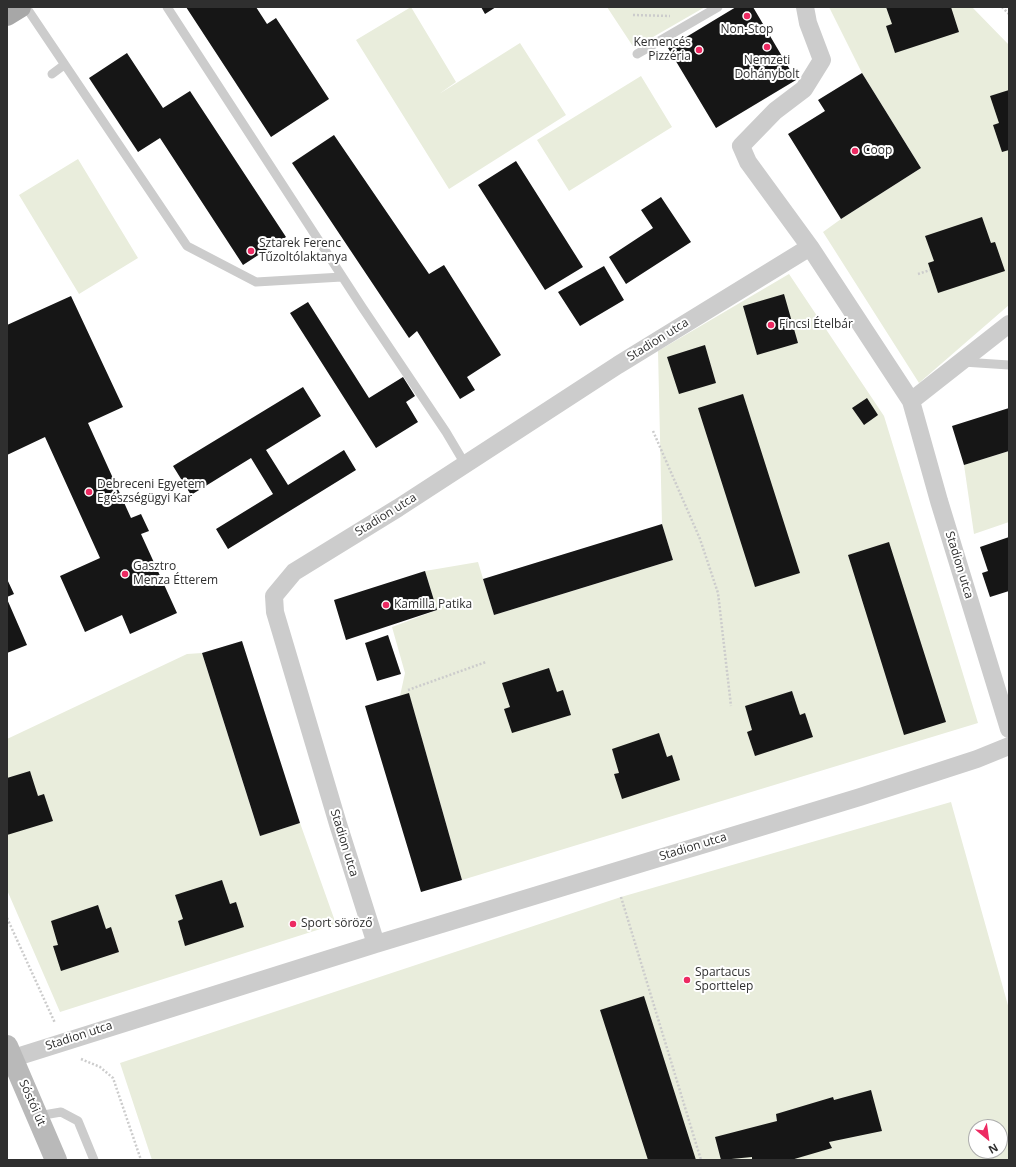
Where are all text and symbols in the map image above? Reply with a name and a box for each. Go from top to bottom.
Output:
marker: Non-Stop [742,11,752,21]
place label: Non-Stop [721,23,773,37]
place label: Kemencés Pizzéria [634,36,691,64]
marker: Nemzeti Dohánybolt [762,42,772,52]
marker: Kemencés Pizzéria [694,45,704,55]
place label: Nemzeti Dohánybolt [734,54,800,82]
place label: Coop [863,144,892,158]
marker: Coop [850,146,860,156]
place label: Sztarek Ferenc Tűzoltólaktanya [259,237,347,265]
marker: Sztarek Ferenc Tűzoltólaktanya [246,246,256,256]
street label: Stadion utca [625,315,691,365]
place label: Fincsi Ételbár [779,318,853,332]
marker: Fincsi Ételbár [766,320,776,330]
place label: Debreceni Egyetem Egészségügyi Kar [97,478,205,506]
marker: Debreceni Egyetem Egészségügyi Kar [84,487,94,497]
street label: Stadion utca [353,490,419,540]
street label: Stadion utca [942,530,976,600]
place label: Gasztro Menza Étterem [133,560,218,588]
marker: Gasztro Menza Étterem [120,569,130,579]
place label: Kamilla Patika [394,598,472,612]
marker: Kamilla Patika [381,600,391,610]
street label: Stadion utca [327,808,361,878]
street label: Stadion utca [658,830,728,864]
place label: Sport söröző [301,917,372,931]
marker: Sport söröző [288,919,298,929]
place label: Spartacus Sporttelep [695,966,753,994]
marker: Spartacus Sporttelep [682,975,692,985]
street label: Stadion utca [44,1018,114,1054]
street label: Sóstói út [15,1078,49,1128]
north arrow [968,1119,1008,1159]
text: N [986,1140,1001,1158]

